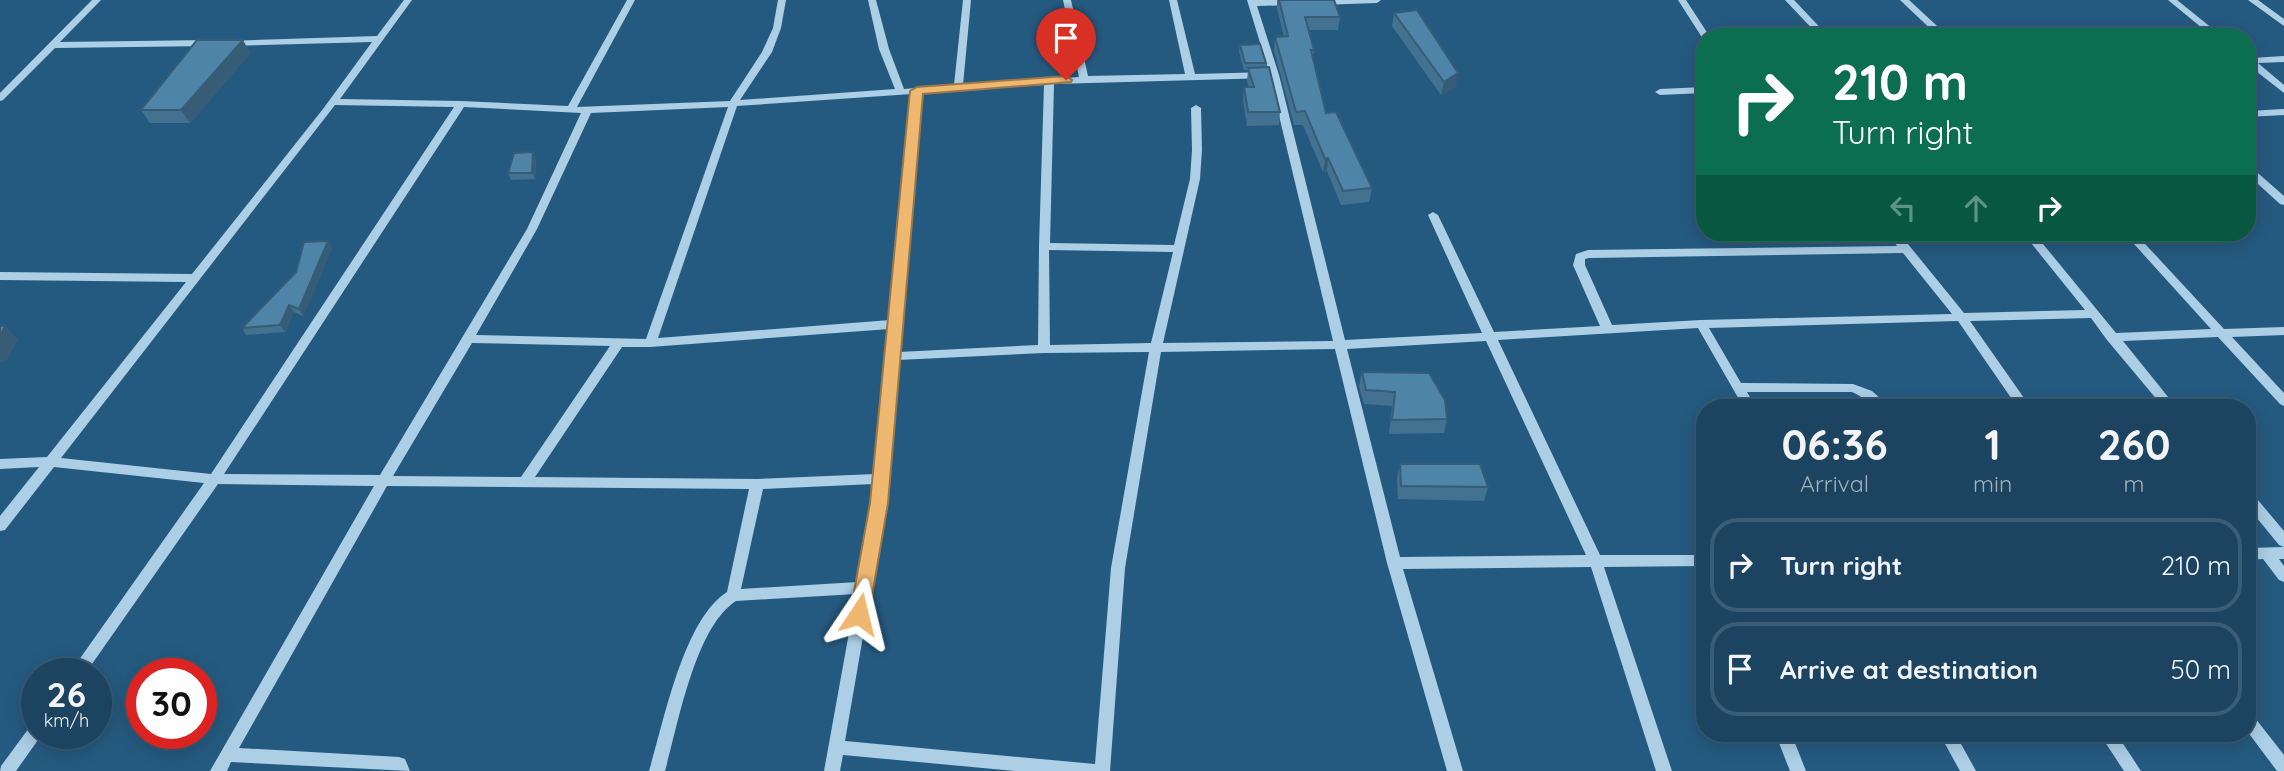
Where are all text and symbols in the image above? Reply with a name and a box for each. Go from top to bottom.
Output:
pin [1036,8,1096,80]
icon: arrive [1047,19,1085,57]
text: 210 m [1832,51,1968,112]
icon: right [1717,56,1808,147]
text: Turn right [1832,112,1973,152]
icon: left [1884,189,1922,227]
icon: ahead [1957,189,1995,227]
icon: right [2030,189,2068,227]
text: 06:36 [1781,418,1888,471]
text: 1 [1984,418,2001,471]
text: 260 [2098,418,2171,471]
text: Arrival [1800,469,1869,498]
text: min [1973,469,2012,498]
text: m [2124,469,2145,498]
icon: right [1721,546,1759,584]
text: Turn right [1780,549,1902,582]
text: 210 m [2161,549,2231,582]
position arrow [822,577,896,651]
icon: arrive [1721,650,1759,688]
text: Arrive at destination [1780,653,2038,686]
text: 50 m [2171,653,2231,686]
speed limit sign: 30 [126,658,217,749]
text: 26 [47,672,86,716]
text: km/h [44,709,89,732]

